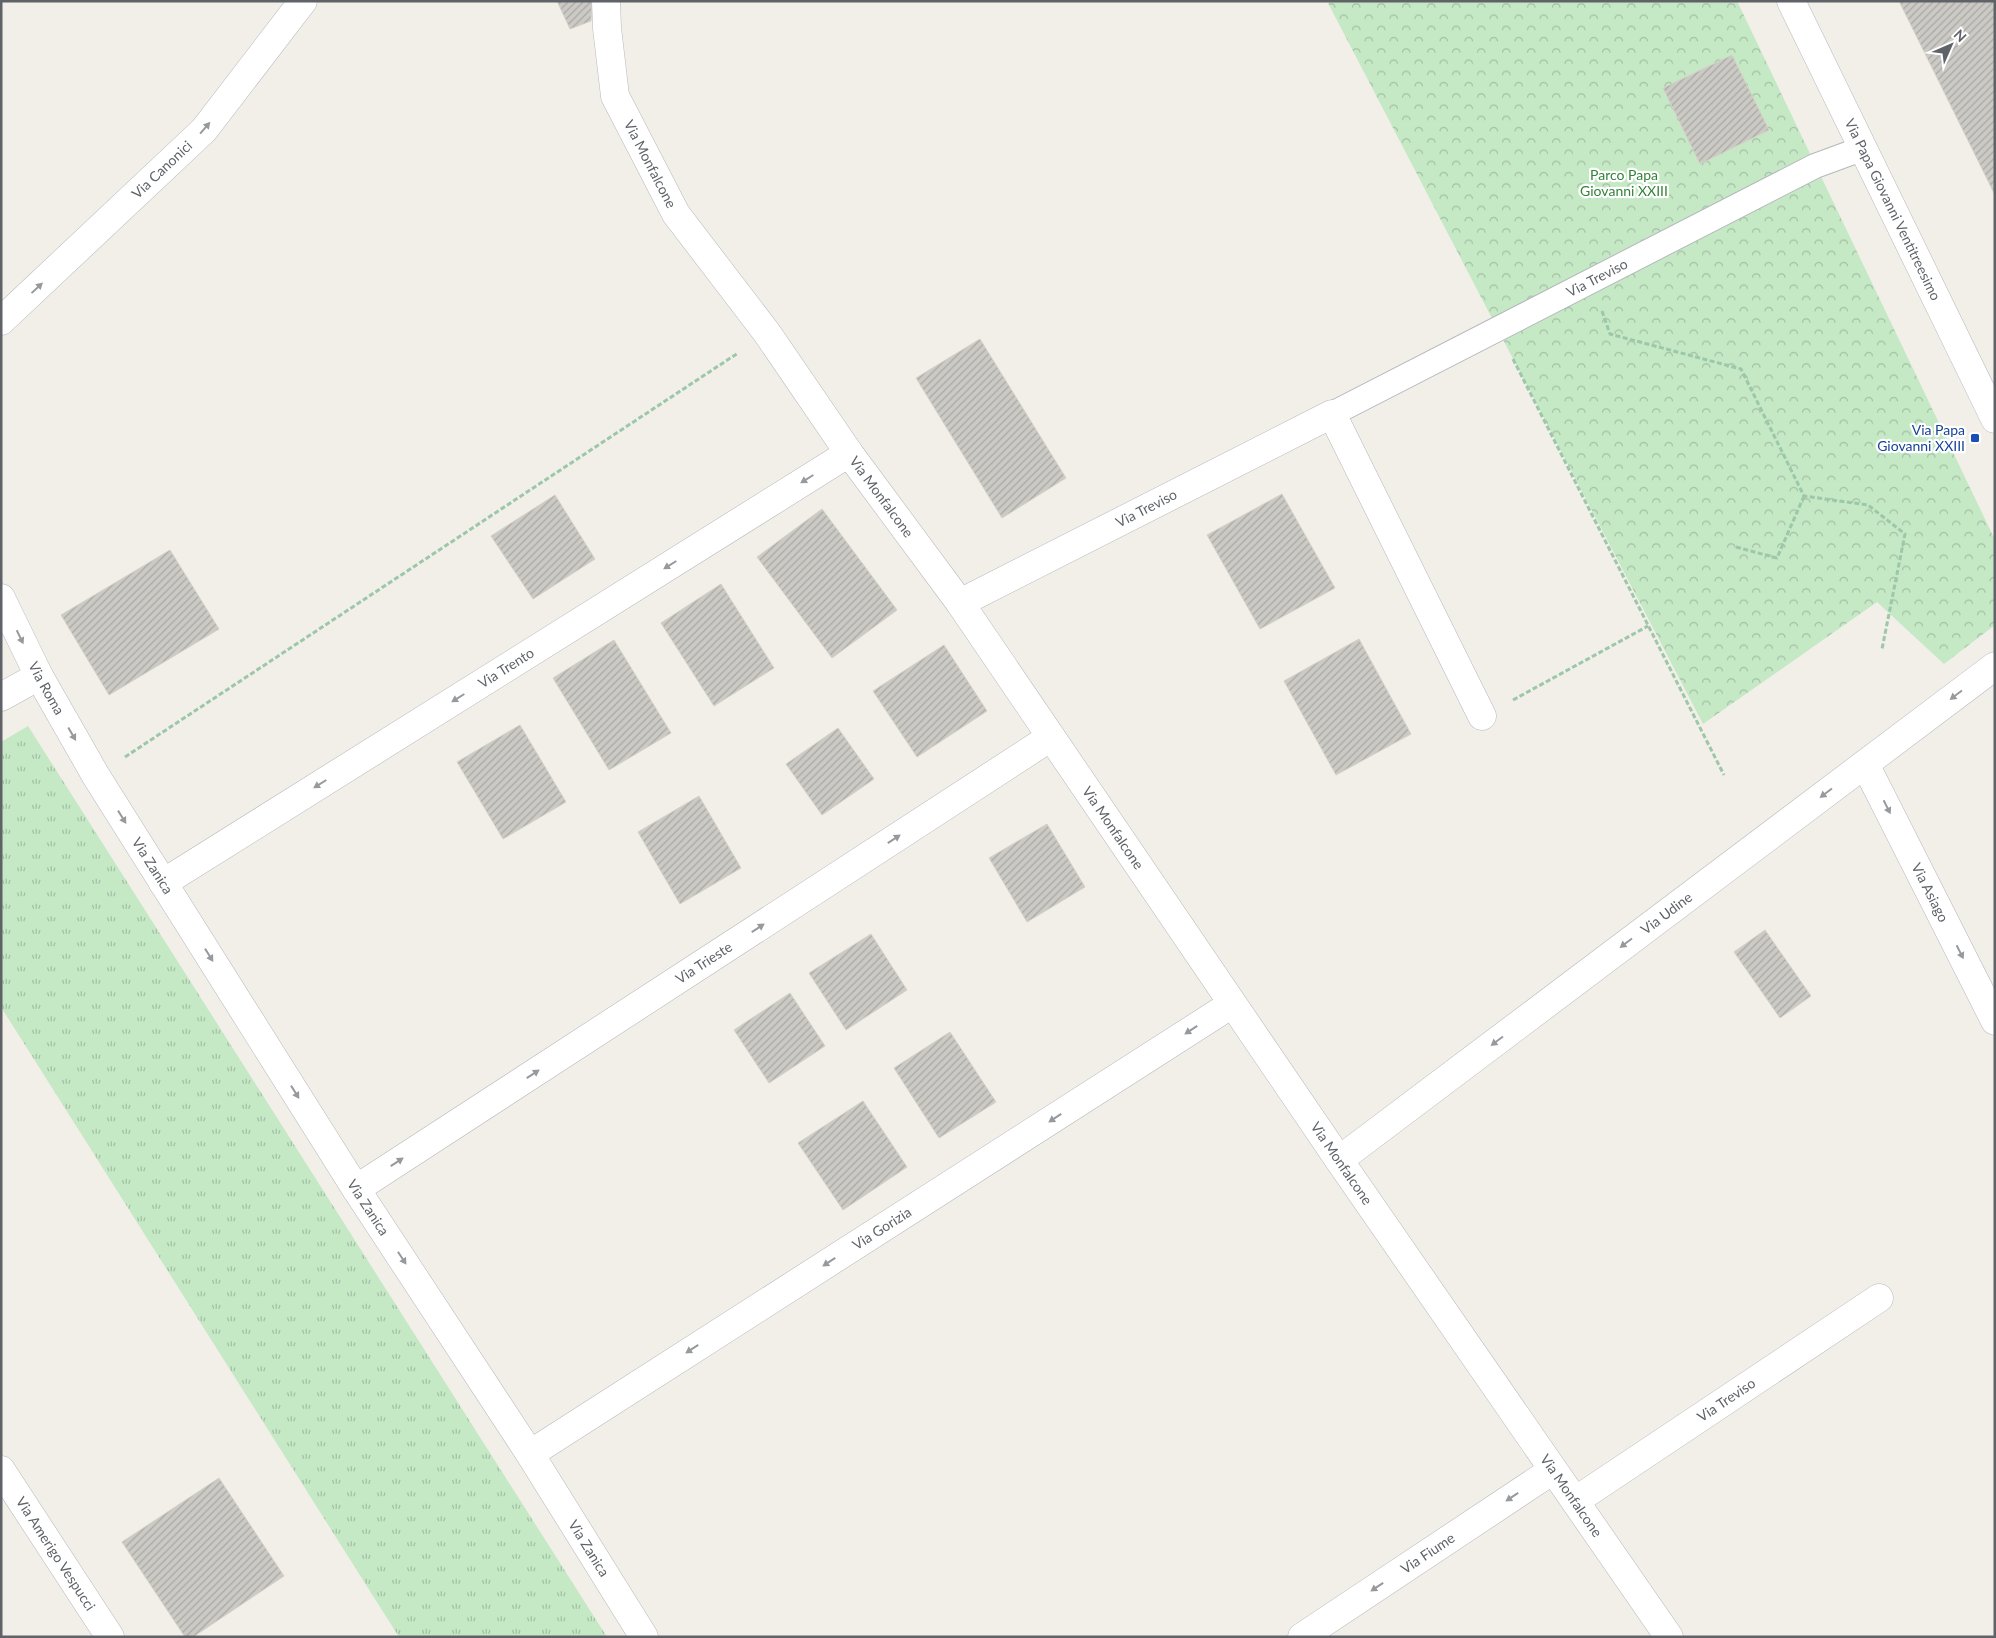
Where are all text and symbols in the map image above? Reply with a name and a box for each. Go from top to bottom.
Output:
north arrow [1926,20,1976,70]
text: N [1951,26,1970,45]
street label: Via Papa Giovanni Ventitreesimo [1842,116,1945,303]
street label: Via Monfalcone [621,117,680,211]
one-way arrow [200,121,211,134]
street label: Via Canonici [128,137,195,202]
park label: Parco Papa Giovanni XXIII [1580,166,1668,199]
street label: Via Treviso [1563,255,1630,300]
one-way arrow [30,282,42,294]
place label: Via Papa Giovanni XXIII [1877,421,1965,454]
marker: Via Papa Giovanni XXIII [1969,432,1981,444]
street label: Via Monfalcone [846,453,917,540]
one-way arrow [801,474,814,483]
street label: Via Treviso [1113,485,1180,531]
one-way arrow [663,560,676,570]
one-way arrow [16,630,24,645]
street label: Via Trento [475,644,537,691]
street label: Via Roma [25,659,68,718]
one-way arrow [1949,690,1963,700]
one-way arrow [451,693,465,702]
one-way arrow [68,727,76,741]
one-way arrow [314,780,327,789]
street label: Via Monfalcone [1079,783,1148,872]
one-way arrow [1819,788,1833,798]
one-way arrow [1883,800,1891,814]
one-way arrow [117,811,127,824]
street label: Via Zanica [129,834,177,897]
one-way arrow [887,835,900,844]
street label: Via Asiago [1908,860,1952,925]
street label: Via Udine [1637,888,1695,938]
one-way arrow [751,923,764,933]
street label: Via Trieste [672,938,735,987]
one-way arrow [1620,938,1633,949]
one-way arrow [1956,945,1964,959]
one-way arrow [204,948,213,961]
one-way arrow [1185,1025,1198,1035]
one-way arrow [1490,1036,1504,1046]
one-way arrow [527,1069,540,1079]
one-way arrow [291,1085,300,1099]
one-way arrow [1048,1113,1061,1122]
street label: Via Monfalcone [1308,1118,1376,1208]
one-way arrow [390,1158,404,1167]
street label: Via Zanica [344,1176,393,1238]
street label: Via Gorizia [849,1203,914,1253]
one-way arrow [397,1252,406,1265]
one-way arrow [823,1257,836,1267]
one-way arrow [686,1345,699,1354]
street label: Via Treviso [1694,1374,1758,1425]
street label: Via Monfalcone [1537,1451,1606,1540]
one-way arrow [1506,1492,1519,1501]
street label: Via Amerigo Vespucci [13,1493,99,1613]
street label: Via Zanica [565,1517,613,1580]
street label: Via Fiume [1397,1529,1458,1577]
one-way arrow [1370,1582,1384,1592]

